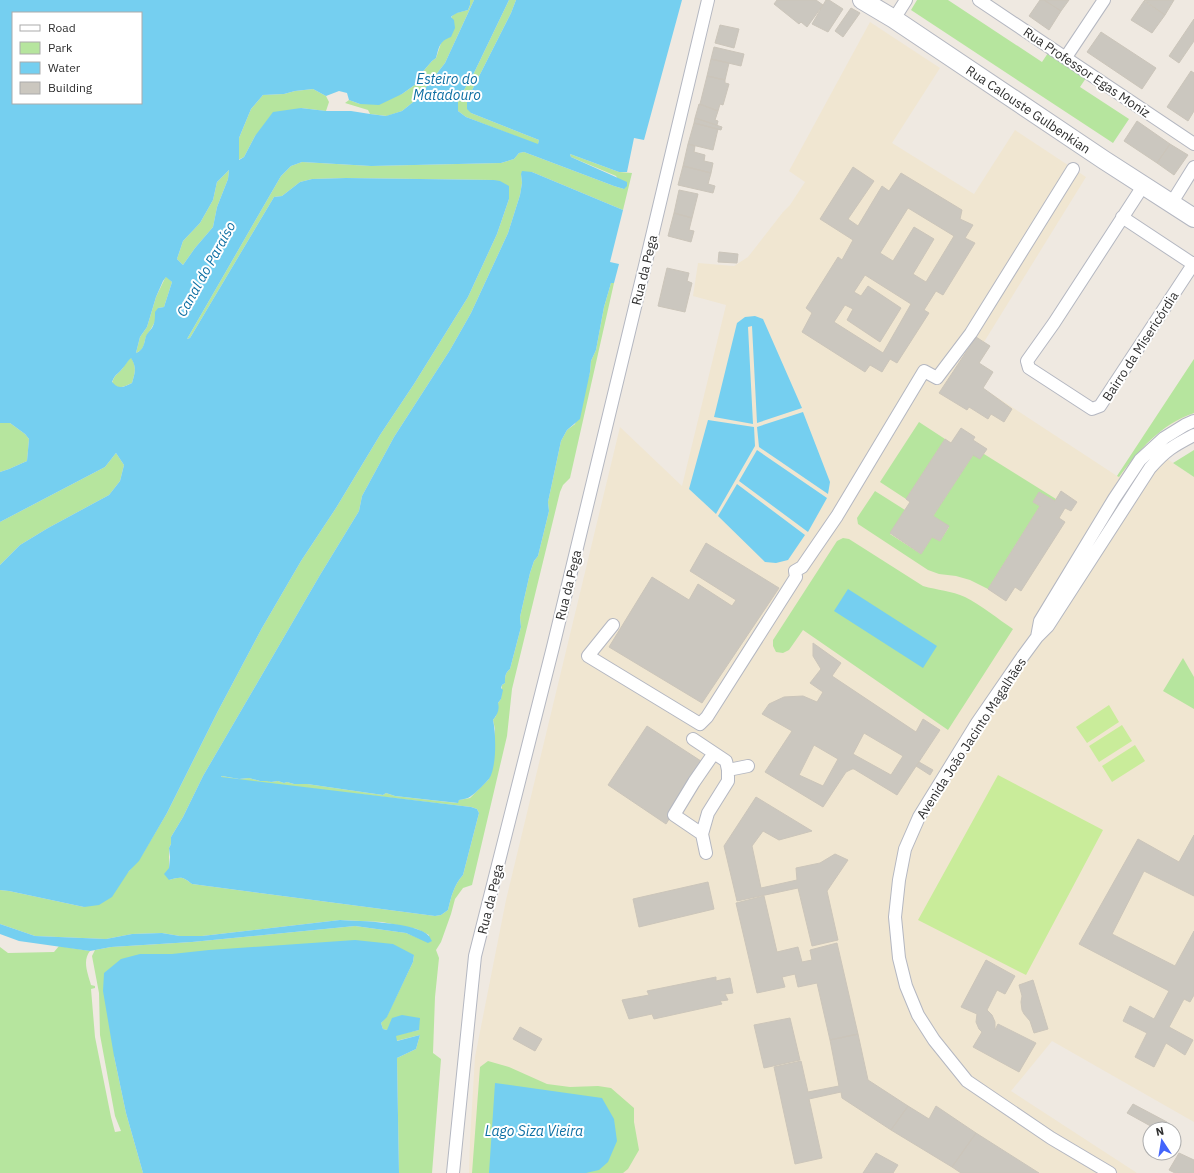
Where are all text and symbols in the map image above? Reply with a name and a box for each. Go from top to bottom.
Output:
legend [12,12,142,104]
text: Road [48,20,76,35]
street label: Rua Professor Egas Moniz [1020,24,1153,121]
text: Park [48,40,73,55]
text: Water [48,60,81,75]
street label: Rua Calouste Gulbenkian [962,62,1094,157]
water label: Esteiro do Matadouro [413,70,481,104]
text: Building [48,80,93,95]
water label: Canal do Paraíso [172,218,240,320]
street label: Rua da Pega [628,233,661,307]
street label: Bairro da Misericórdia [1099,288,1182,404]
street label: Rua da Pega [552,548,585,622]
street label: Avenida João Jacinto Magalhães [913,654,1030,822]
street label: Rua da Pega [474,862,507,936]
north arrow [1142,1121,1182,1161]
water label: Lago Siza Vieira [485,1122,583,1140]
text: N [1155,1124,1165,1139]

